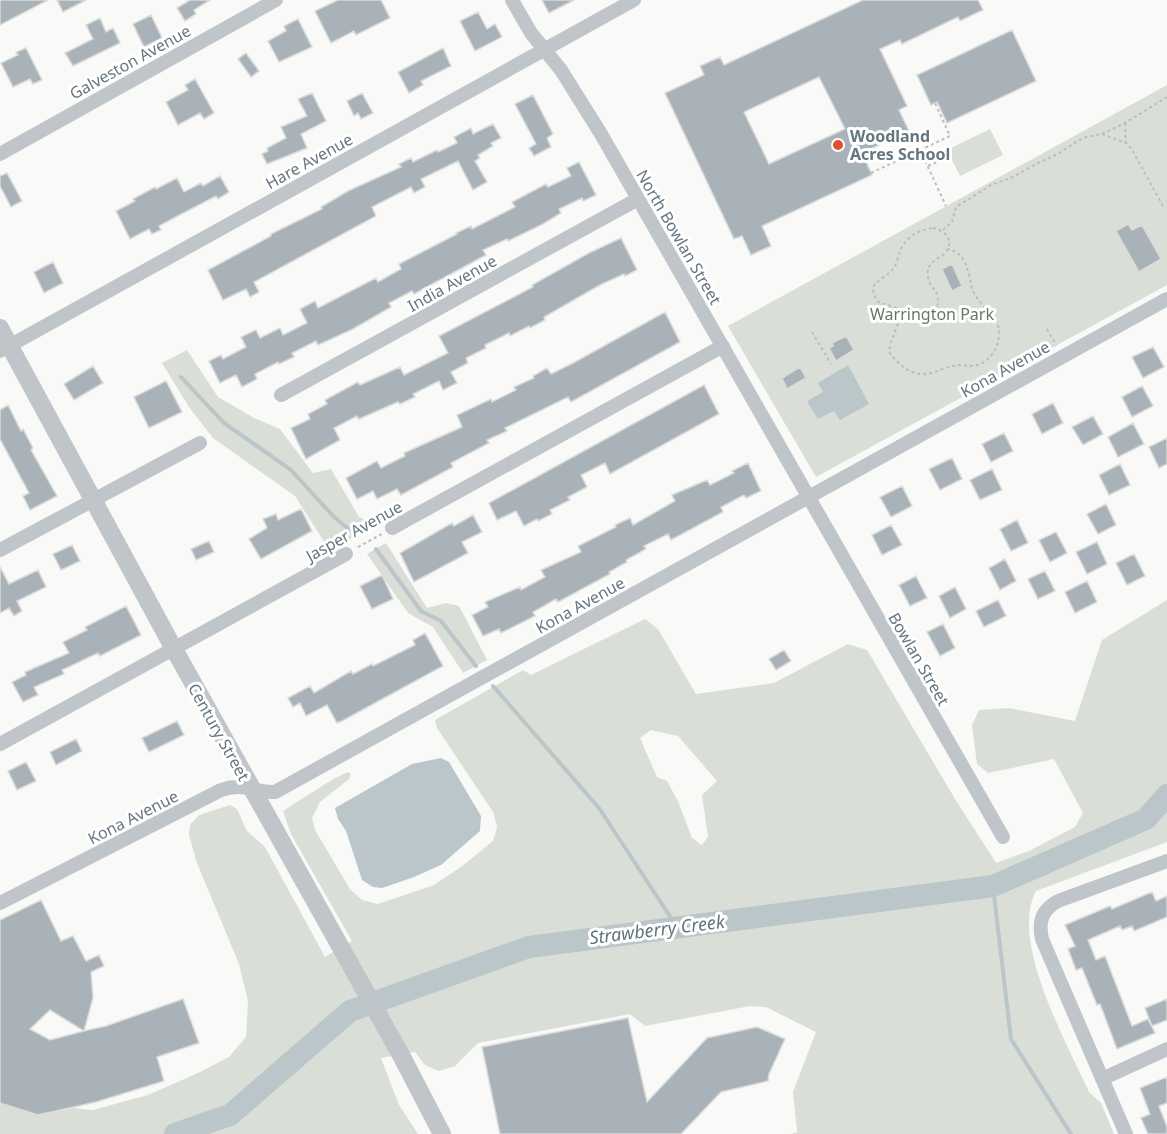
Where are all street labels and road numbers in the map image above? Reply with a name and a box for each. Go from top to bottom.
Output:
street label: Galveston Avenue [66,20,194,104]
street label: Hare Avenue [261,128,357,194]
street label: North Bowlan Street [631,165,727,309]
street label: India Avenue [404,249,500,317]
street label: Kona Avenue [956,335,1054,403]
street label: Jasper Avenue [300,495,406,567]
street label: Kona Avenue [531,571,629,639]
street label: Bowlan Street [883,608,955,710]
street label: Century Street [183,679,255,785]
street label: Kona Avenue [84,785,182,849]

